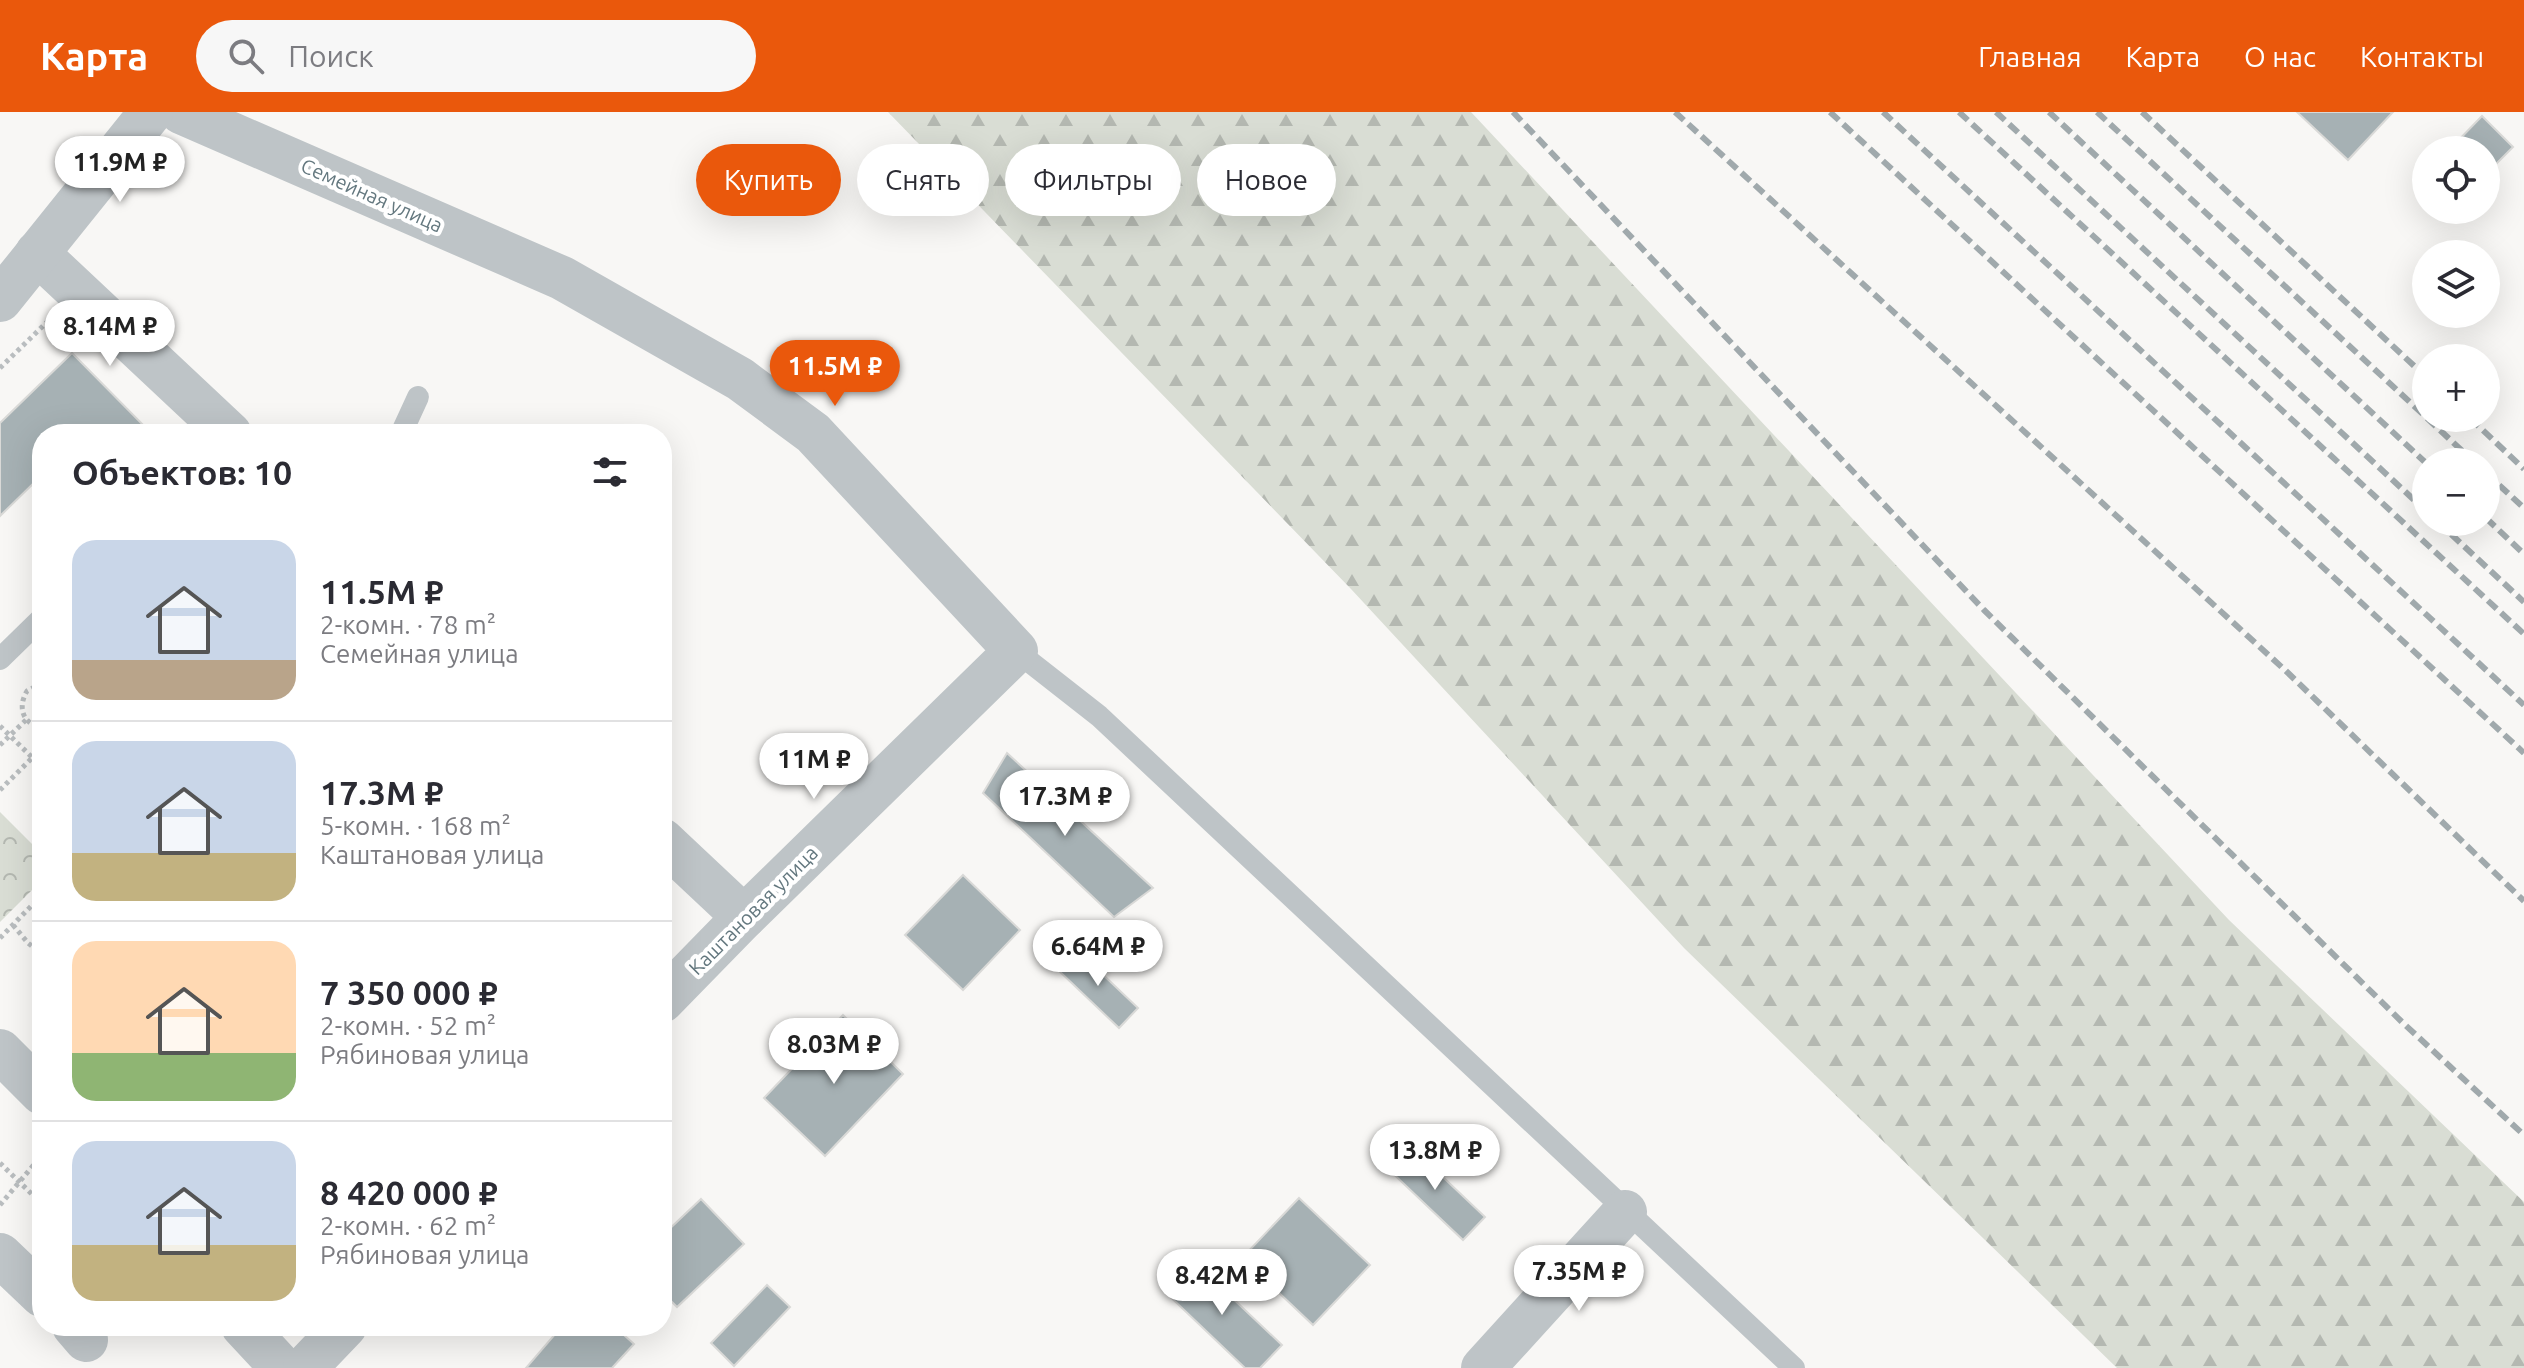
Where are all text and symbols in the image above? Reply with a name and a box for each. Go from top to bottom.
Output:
search box [196,20,756,92]
icon: search [224,34,268,78]
text: Карта [40,35,148,77]
text: Поиск [288,39,374,73]
text: Главная [1978,41,2081,72]
text: Карта [2125,41,2200,72]
text: О нас [2244,41,2316,72]
text: Контакты [2360,41,2484,72]
pin: 11.9M ₽ [46,136,194,204]
map controls [2412,136,2500,536]
button: locate [2412,136,2500,224]
chip: Купить [696,144,841,216]
chip: Снять [857,144,989,216]
chip: Фильтры [1005,144,1181,216]
chip: Новое [1197,144,1336,216]
text: 11.9M ₽ [73,147,167,176]
street label: Семейная улица [298,153,446,237]
button: layers [2412,240,2500,328]
pin: 8.14M ₽ [36,300,184,368]
text: 8.14M ₽ [63,311,157,340]
pin: 11.5M ₽ [761,340,909,408]
button: + [2412,344,2500,432]
text: 11.5M ₽ [788,351,882,380]
button: − [2412,448,2500,536]
icon: filters [588,450,632,494]
text: Объектов: 10 [72,453,292,491]
icon: home [136,572,232,668]
text: 11.5M ₽ [320,572,443,610]
text: 2-комн. · 78 m² [320,610,496,639]
text: Семейная улица [320,639,519,668]
pin: 11M ₽ [758,733,870,801]
text: 11M ₽ [777,744,851,773]
pin: 17.3M ₽ [991,770,1139,838]
icon: home [136,773,232,869]
text: 17.3M ₽ [320,773,443,811]
text: 17.3M ₽ [1018,781,1112,810]
text: 5-комн. · 168 m² [320,811,511,840]
text: Каштановая улица [320,840,544,869]
street label: Каштановая улица [684,841,822,979]
pin: 6.64M ₽ [1024,920,1172,988]
text: 6.64M ₽ [1051,931,1145,960]
icon: home [136,973,232,1069]
text: 7 350 000 ₽ [320,973,498,1011]
text: 2-комн. · 52 m² [320,1011,496,1040]
pin: 8.03M ₽ [760,1018,908,1086]
text: 8.03M ₽ [787,1029,881,1058]
text: Рябиновая улица [320,1040,529,1069]
pin: 13.8M ₽ [1361,1124,1509,1192]
text: 13.8M ₽ [1388,1135,1482,1164]
icon: home [136,1173,232,1269]
text: 8 420 000 ₽ [320,1173,498,1211]
text: 2-комн. · 62 m² [320,1211,496,1240]
text: Рябиновая улица [320,1240,529,1269]
pin: 7.35M ₽ [1505,1245,1653,1313]
pin: 8.42M ₽ [1148,1249,1296,1317]
text: 7.35M ₽ [1532,1256,1626,1285]
text: 8.42M ₽ [1175,1260,1269,1289]

